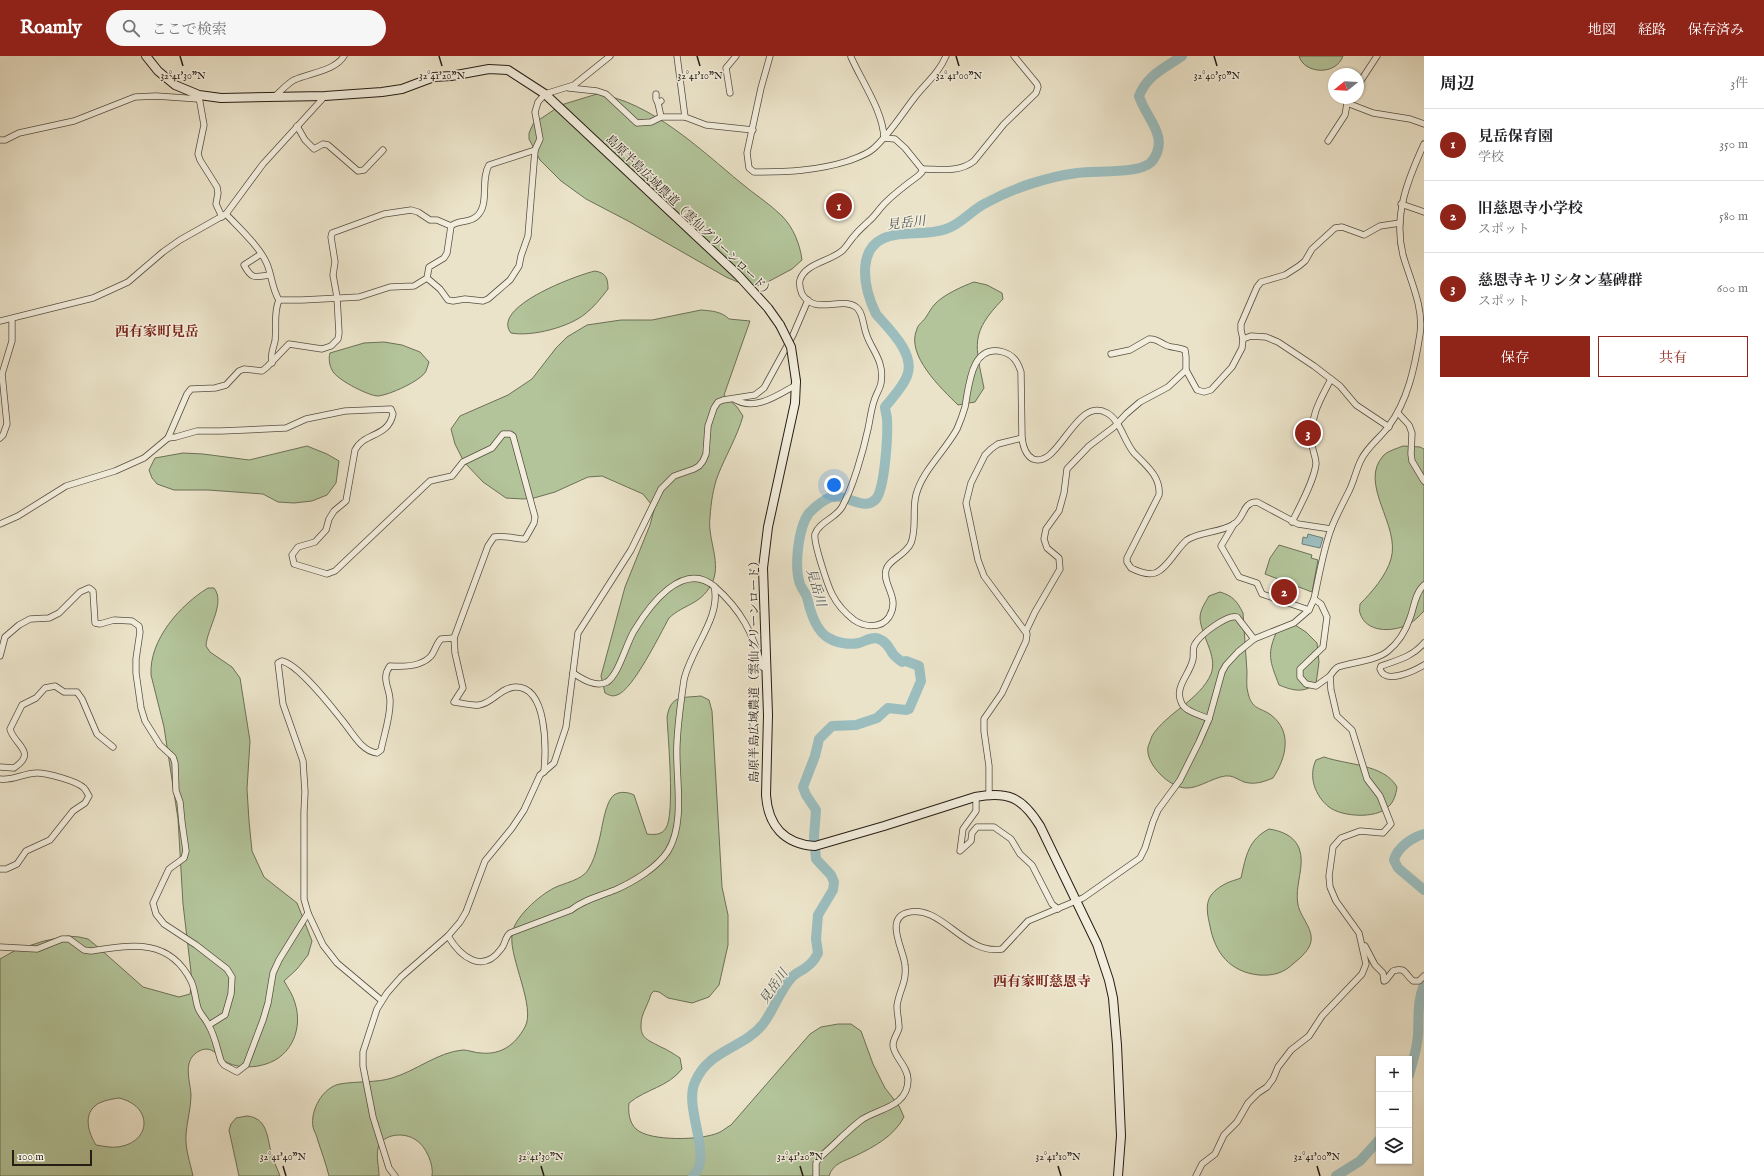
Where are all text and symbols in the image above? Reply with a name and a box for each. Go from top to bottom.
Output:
search box [106,10,386,46]
text: Roamly [20,16,82,40]
icon: search [120,17,142,39]
text: ここで検索 [152,20,227,39]
text: 地図 [1588,21,1616,39]
text: 経路 [1638,21,1666,39]
text: 保存済み [1688,21,1744,39]
north arrow [1328,68,1364,104]
text: 32°41'30"N [160,70,206,83]
text: 32°41'20"N [419,70,465,83]
text: 32°41'10"N [677,70,723,83]
text: 32°41'00"N [936,70,983,83]
text: 32°40'50"N [1194,70,1240,83]
text: 周辺 [1440,74,1474,95]
text: 3件 [1730,75,1748,92]
text: 見岳保育園 [1478,127,1553,146]
street label: 島原半島広域農道（雲仙グリーンロード） [603,132,777,301]
text: 1 [1451,136,1455,153]
text: 350 m [1719,136,1748,153]
text: 学校 [1478,149,1504,166]
pin: 1 [826,191,852,221]
text: 旧慈恩寺小学校 [1478,199,1583,218]
text: 2 [1450,208,1456,225]
text: 580 m [1719,208,1748,225]
water label: 見岳川 [886,212,929,234]
text: スポット [1478,221,1530,238]
text: 慈恩寺キリシタン墓碑群 [1478,271,1642,290]
text: 3 [1451,280,1455,297]
text: 600 m [1717,280,1748,297]
text: スポット [1478,293,1530,310]
district label: 西有家町見岳 [115,323,199,341]
button: 保存 [1440,336,1590,377]
button: 共有 [1598,336,1748,377]
pin: 3 [1295,418,1321,448]
your location [824,475,844,495]
street label: 島原半島広域農道（雲仙グリーンロード） [747,555,762,783]
water label: 見岳川 [802,566,830,610]
pin: 2 [1271,577,1297,607]
water label: 見岳川 [756,964,794,1008]
district label: 西有家町慈恩寺 [993,973,1091,991]
map controls [1376,1056,1412,1164]
button: + [1376,1056,1412,1092]
button: − [1376,1092,1412,1128]
button: layers [1376,1128,1412,1164]
scale bar [12,1148,92,1167]
text: 100 m [18,1150,44,1164]
text: 32°41'40"N [260,1151,307,1164]
text: 32°41'30"N [518,1151,564,1164]
text: 32°41'20"N [777,1151,823,1164]
text: 32°41'10"N [1035,1151,1081,1164]
text: 32°41'00"N [1294,1151,1341,1164]

